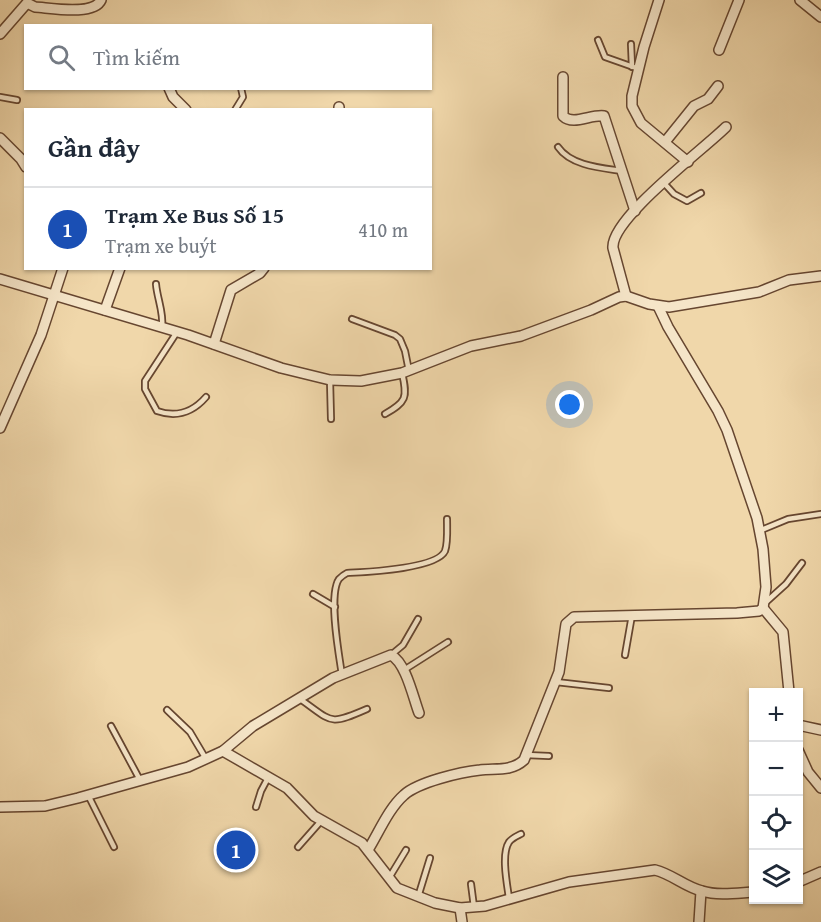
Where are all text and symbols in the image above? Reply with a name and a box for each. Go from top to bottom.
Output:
search box [24,24,432,90]
icon: search [45,41,78,74]
text: Tìm kiếm [93,41,180,73]
text: Gần đây [48,128,140,167]
text: Trạm Xe Bus Số 15 [105,199,284,231]
text: 1 [62,215,73,244]
text: 410 m [358,215,408,244]
text: Trạm xe buýt [105,231,217,260]
your location [555,390,584,419]
map controls [749,688,803,904]
button: + [749,688,803,742]
button: − [749,742,803,796]
button: locate [749,796,803,850]
pin: 1 [216,828,256,872]
button: layers [749,850,803,904]

